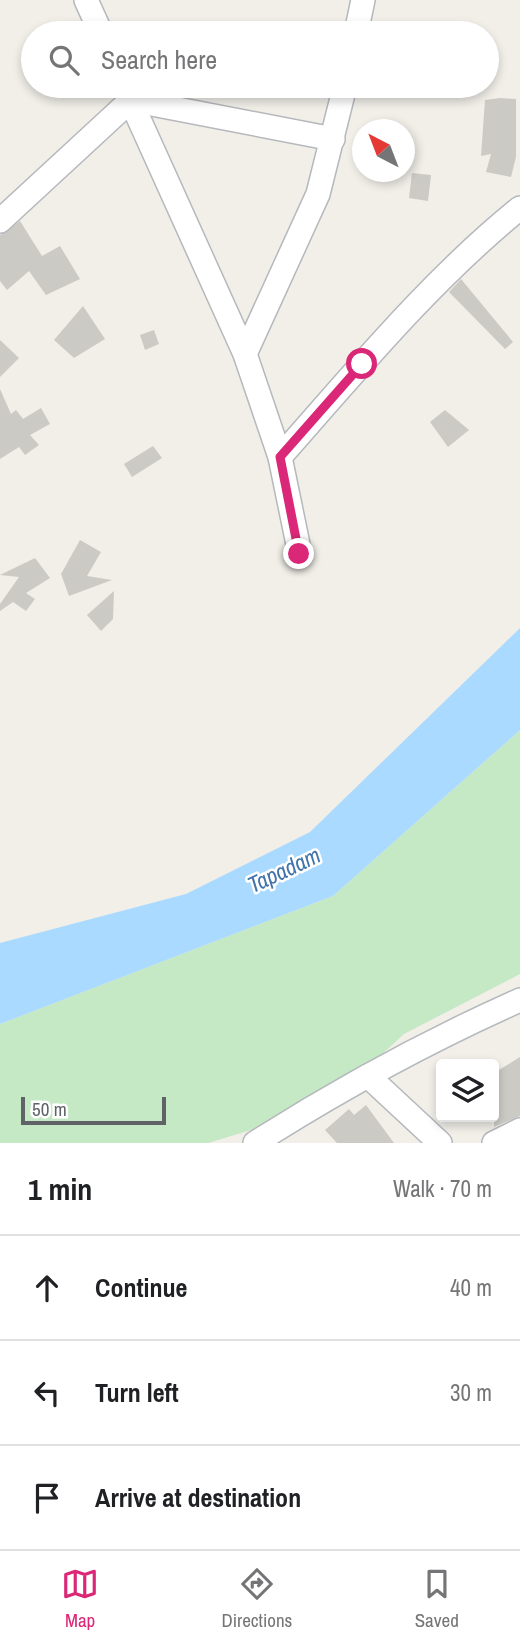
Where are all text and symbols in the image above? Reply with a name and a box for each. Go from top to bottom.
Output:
search box [21,21,499,98]
icon: search [45,41,83,79]
text: Search here [101,42,217,77]
north arrow [352,119,415,182]
route start [346,348,377,379]
route end [283,538,314,569]
water label: Tapadam [242,839,325,900]
map controls [436,1059,499,1122]
button: layers [436,1059,499,1122]
scale bar [21,1094,166,1126]
text: 50 m [32,1096,67,1122]
text: 1 min [28,1169,92,1209]
text: Walk · 70 m [393,1173,492,1204]
icon: ahead [28,1269,66,1307]
text: Continue [95,1270,187,1305]
text: 40 m [450,1272,492,1303]
icon: left [28,1374,66,1412]
text: Turn left [95,1375,179,1410]
text: 30 m [450,1377,492,1408]
icon: arrive [28,1479,66,1517]
text: Arrive at destination [95,1480,301,1515]
tab: Map [61,1565,99,1633]
tab: Directions [221,1565,292,1633]
tab: Saved [415,1565,459,1633]

